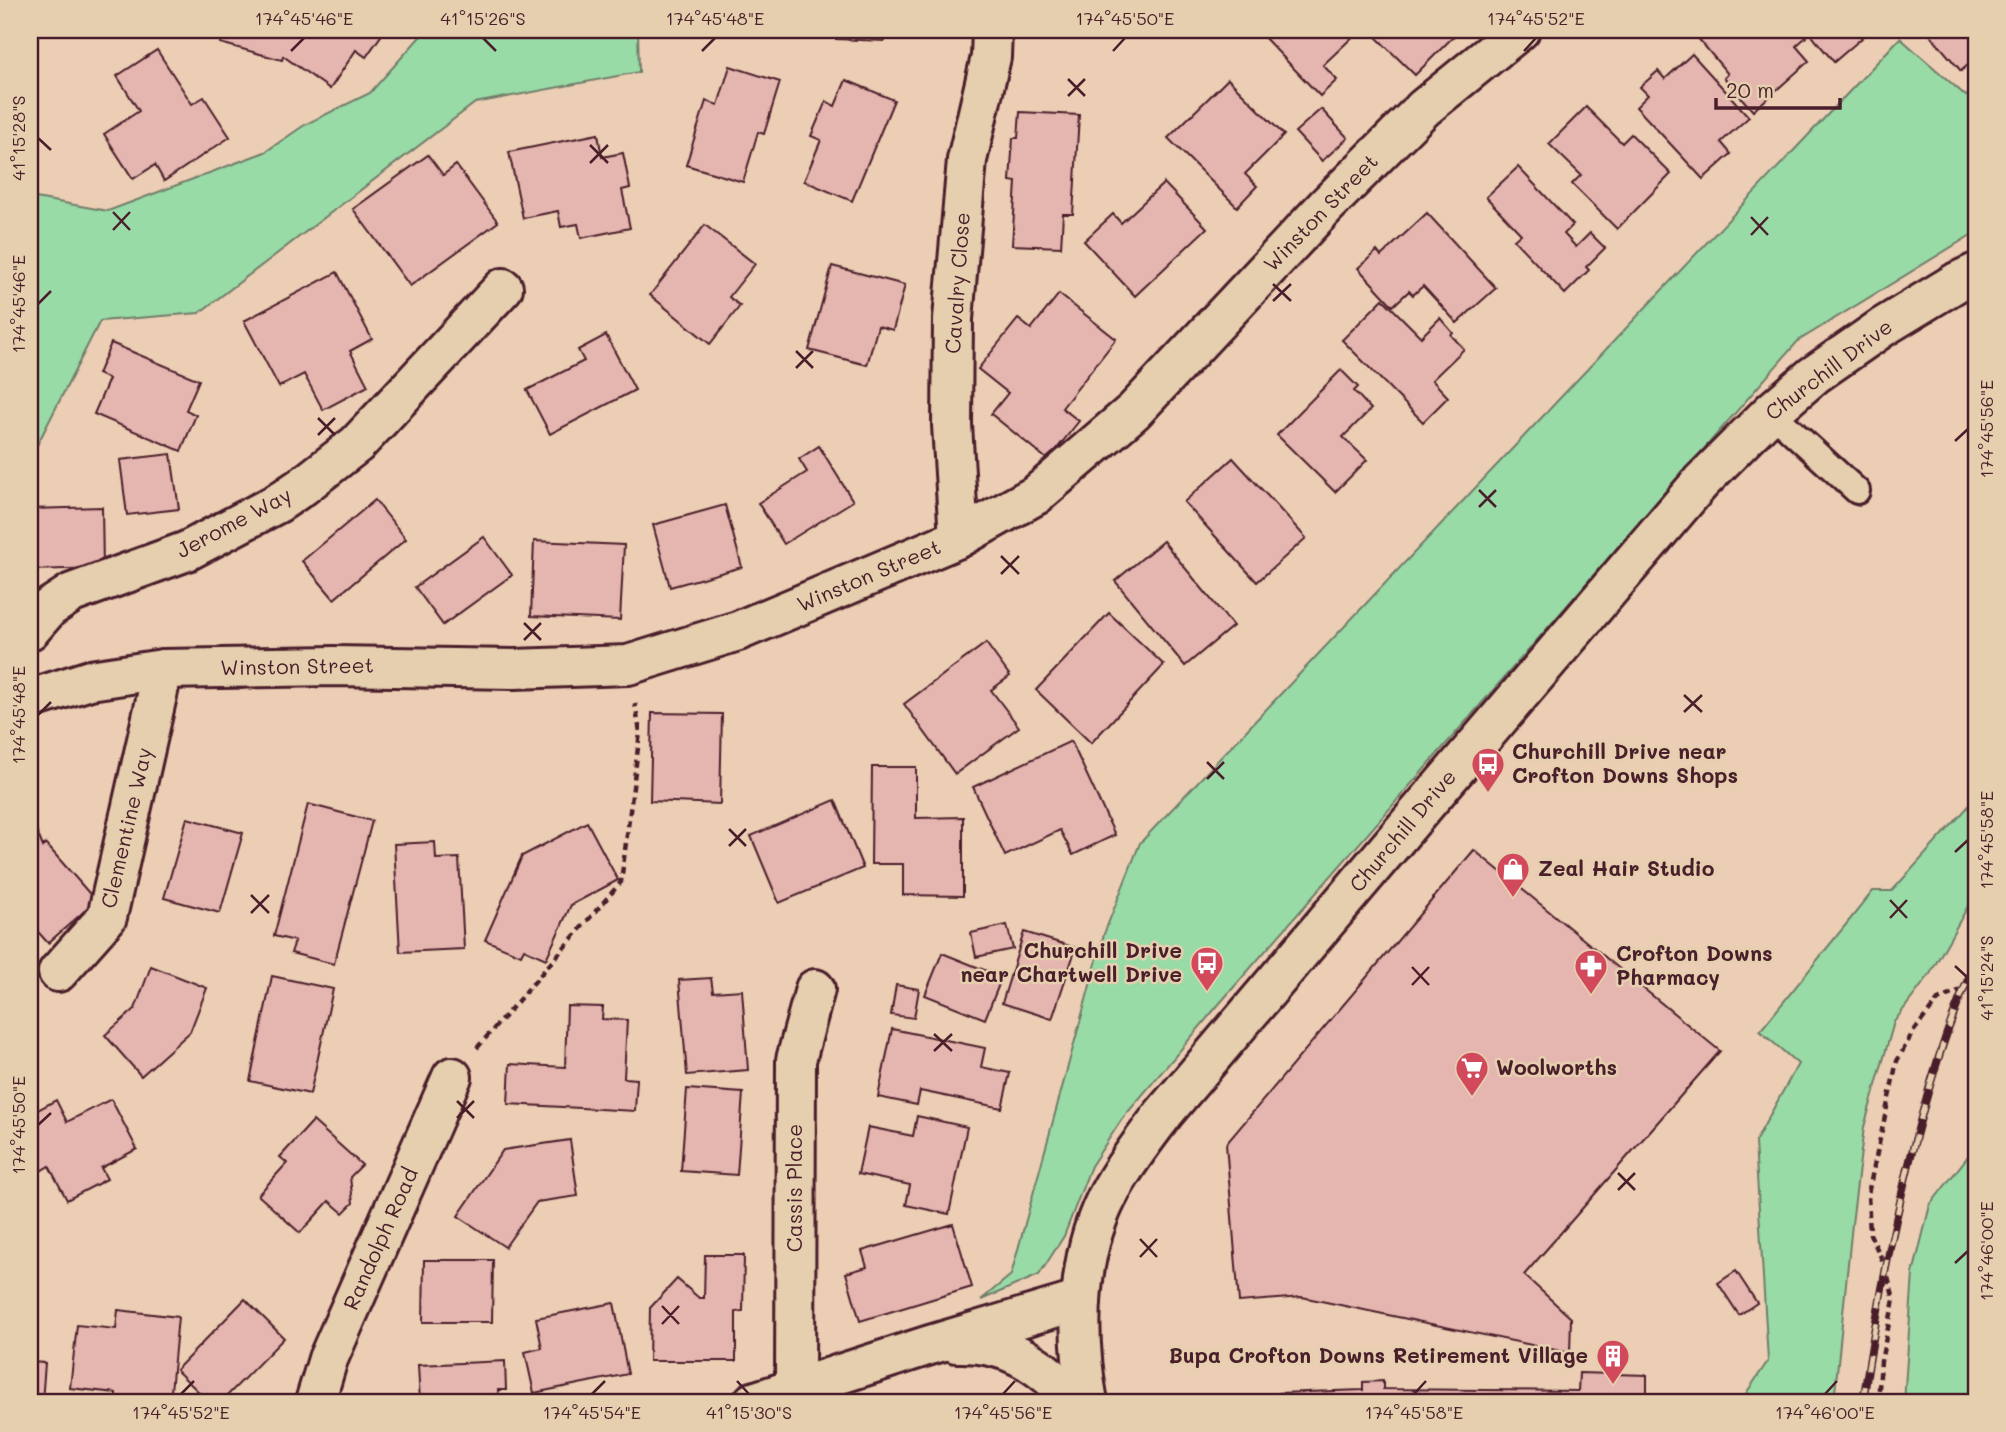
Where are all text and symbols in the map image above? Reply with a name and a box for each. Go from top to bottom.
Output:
text: 174°45'46"E [255,6,353,30]
text: 41°15'26"S [440,6,526,30]
text: 174°45'48"E [666,6,764,30]
text: 174°45'50"E [1076,6,1174,30]
text: 174°45'52"E [1487,6,1585,30]
scale bar [1716,66,1840,110]
text: 20 m [1726,76,1774,103]
text: 41°15'28"S [6,95,30,181]
street label: Winston Street [1257,147,1383,277]
street label: Cavalry Close [938,211,975,355]
text: 174°45'46"E [6,255,30,353]
street label: Churchill Drive [1759,312,1897,425]
text: 174°45'56"E [1974,380,1998,478]
street label: Jerome Way [171,480,295,563]
street label: Winston Street [792,532,944,617]
street label: Winston Street [220,651,374,680]
text: 174°45'48"E [6,666,30,764]
place label: Churchill Drive near Crofton Downs Shops [1512,737,1738,788]
street label: Clementine Way [94,745,157,911]
bus stop icon: Churchill Drive near Crofton Downs Shops [1469,745,1507,794]
street label: Churchill Drive [1343,763,1461,897]
text: 174°45'58"E [1974,791,1998,889]
shop icon: Zeal Hair Studio [1494,850,1532,899]
place label: Zeal Hair Studio [1538,854,1715,881]
text: 41°15'24"S [1974,935,1998,1021]
place label: Churchill Drive near Chartwell Drive [961,936,1182,987]
place label: Crofton Downs Pharmacy [1616,939,1773,991]
bus stop icon: Churchill Drive near Chartwell Drive [1188,944,1226,993]
pharmacy icon: Crofton Downs Pharmacy [1572,947,1610,996]
supermarket icon: Woolworths [1453,1049,1491,1098]
place label: Woolworths [1496,1053,1617,1080]
text: 174°45'50"E [6,1076,30,1174]
street label: Cassis Place [780,1124,807,1252]
street label: Randolph Road [336,1163,423,1314]
text: 174°46'00"E [1974,1201,1998,1301]
building icon: Bupa Crofton Downs Retirement Village [1594,1337,1632,1386]
place label: Bupa Crofton Downs Retirement Village [1169,1341,1588,1368]
text: 174°45'52"E [132,1400,230,1424]
text: 174°45'54"E [543,1400,641,1424]
text: 41°15'30"S [706,1400,792,1424]
text: 174°45'56"E [954,1400,1052,1424]
text: 174°45'58"E [1365,1400,1463,1424]
text: 174°46'00"E [1775,1400,1875,1424]

